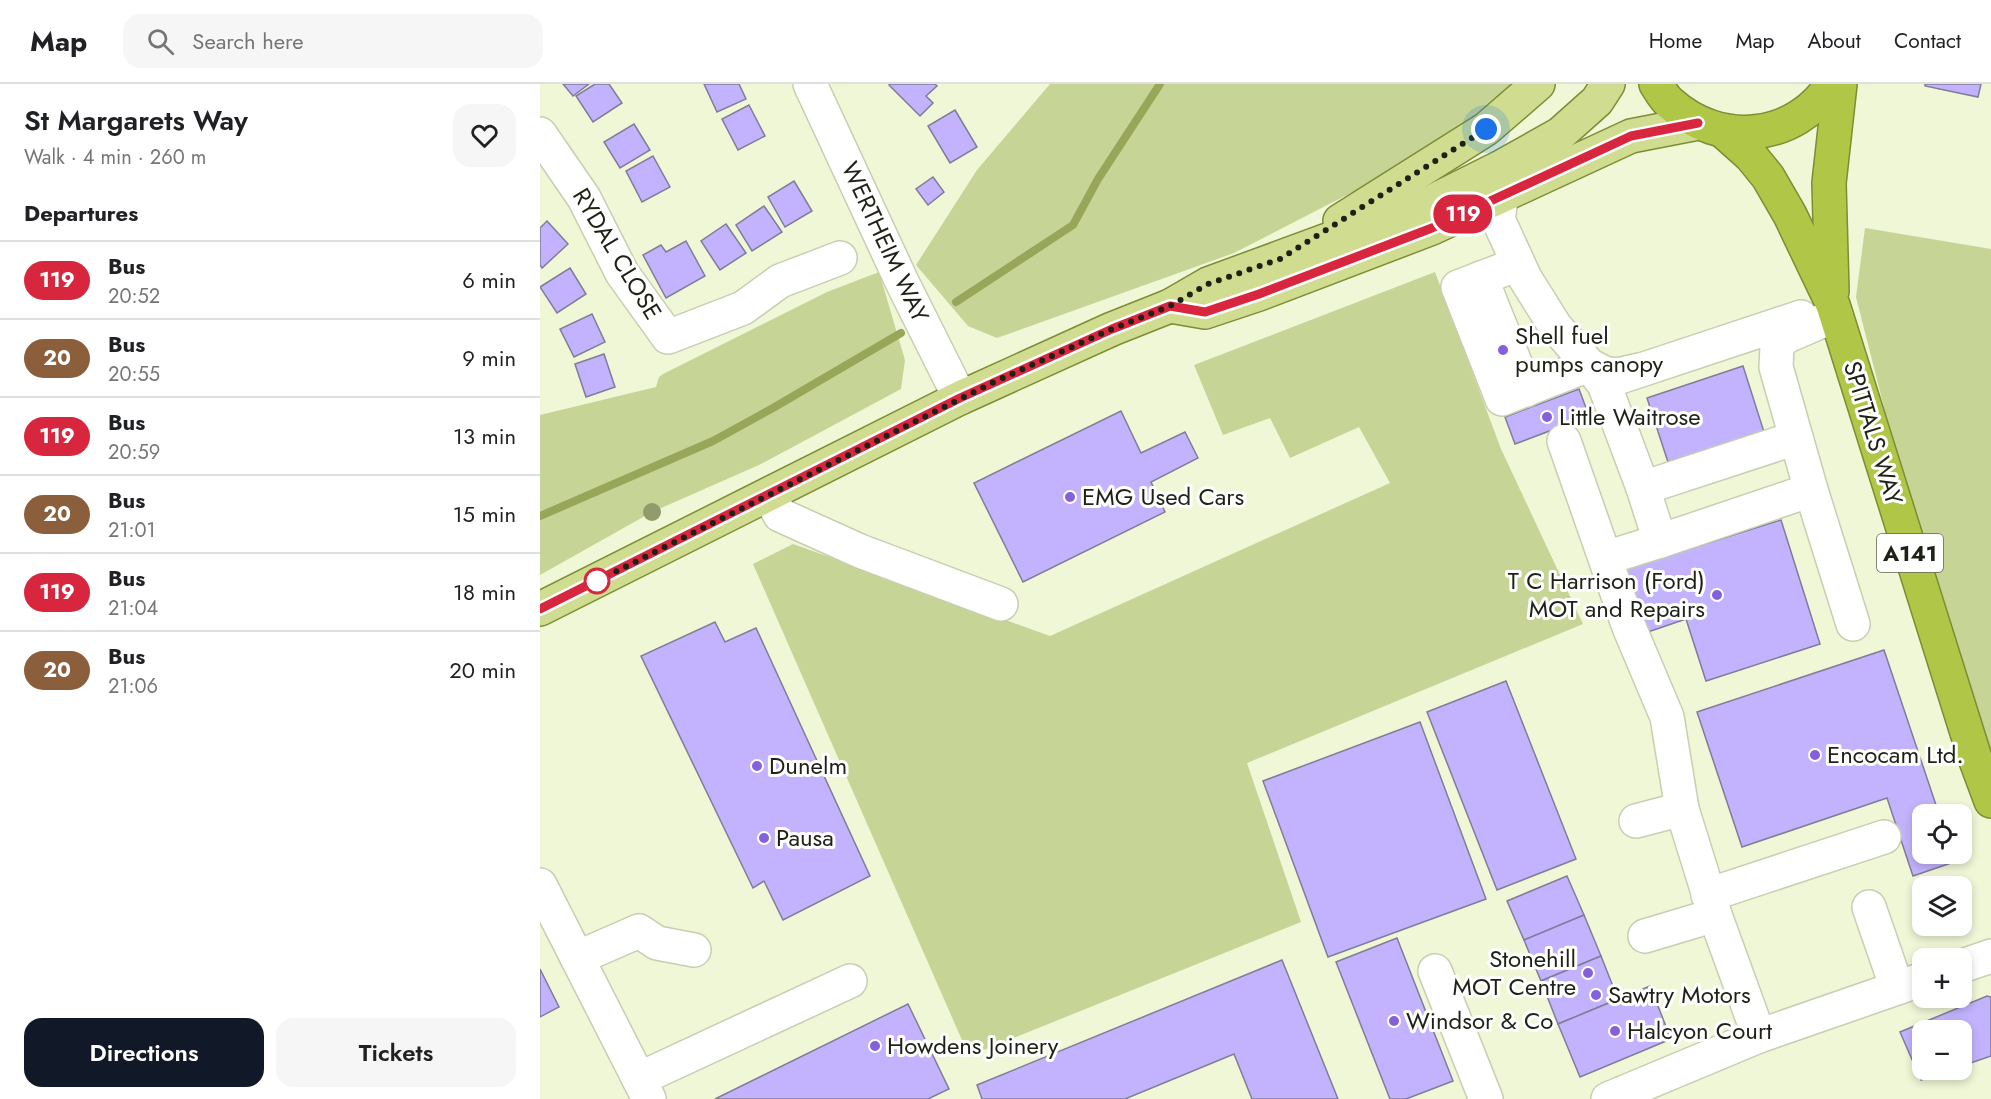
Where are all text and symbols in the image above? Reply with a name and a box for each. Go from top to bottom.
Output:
search box [123,14,543,68]
text: Map [30,21,87,62]
icon: search [144,25,177,58]
text: Search here [192,25,304,57]
text: Home [1649,26,1702,56]
text: Map [1735,26,1775,56]
text: About [1808,26,1861,56]
text: Contact [1894,26,1961,56]
text: St Margarets Way [24,100,248,141]
button: heart [453,104,516,167]
your location [1471,114,1501,144]
text: Walk · 4 min · 260 m [24,143,206,172]
street label: WERTHEIM WAY [833,156,938,328]
street label: RYDAL CLOSE [564,181,671,326]
line badge: 119 [1428,194,1498,234]
text: Departures [24,197,138,229]
text: 119 [1445,199,1481,229]
text: Bus [108,250,145,282]
text: 6 min [462,264,516,296]
text: 119 [39,265,75,295]
text: 20:52 [108,282,160,311]
place label: Shell fuel pumps canopy [1515,318,1664,381]
text: Bus [108,328,145,360]
text: 9 min [462,342,516,374]
text: 20 [43,343,71,373]
marker: Shell fuel pumps canopy [1496,343,1510,357]
street label: SPITTALS WAY [1835,357,1912,510]
text: 20:55 [108,360,160,389]
place label: Little Waitrose [1559,399,1701,434]
text: Bus [108,406,145,438]
marker: Little Waitrose [1540,410,1554,424]
text: 13 min [453,420,516,452]
text: 119 [39,421,75,451]
text: 20:59 [108,438,160,467]
place label: EMG Used Cars [1082,479,1244,514]
text: Bus [108,484,145,516]
marker: EMG Used Cars [1063,490,1077,504]
text: 15 min [453,498,516,530]
text: 20 [43,499,71,529]
text: 21:01 [108,516,155,545]
road number: A141 [1877,534,1943,572]
text: Bus [108,562,145,594]
place label: T C Harrison (Ford) MOT and Repairs [1508,563,1705,626]
unlabelled marker [584,568,610,594]
text: 18 min [453,576,516,608]
text: 119 [39,577,75,607]
marker: T C Harrison (Ford) MOT and Repairs [1710,588,1724,602]
text: 21:04 [108,594,158,623]
text: Bus [108,640,145,672]
text: 20 min [449,654,516,686]
text: 20 [43,655,71,685]
text: 21:06 [108,672,158,701]
place label: Encocam Ltd. [1827,737,1964,772]
place label: Dunelm [769,748,847,783]
marker: Encocam Ltd. [1808,748,1822,762]
marker: Dunelm [750,759,764,773]
map controls [1912,804,1972,1080]
button: locate [1912,804,1972,864]
place label: Pausa [776,820,834,855]
marker: Pausa [757,831,771,845]
button: layers [1912,876,1972,936]
place label: Stonehill MOT Centre [1453,941,1576,1004]
button: + [1912,948,1972,1008]
marker: Stonehill MOT Centre [1581,966,1595,980]
place label: Sawtry Motors [1608,977,1751,1012]
marker: Sawtry Motors [1589,988,1603,1002]
place label: Windsor & Co [1406,1003,1553,1038]
place label: Halcyon Court [1627,1013,1772,1048]
marker: Windsor & Co [1387,1014,1401,1028]
button: Directions [24,1018,264,1087]
button: Tickets [276,1018,516,1087]
button: − [1912,1020,1972,1080]
marker: Halcyon Court [1608,1024,1622,1038]
place label: Howdens Joinery [887,1028,1059,1063]
marker: Howdens Joinery [868,1039,882,1053]

